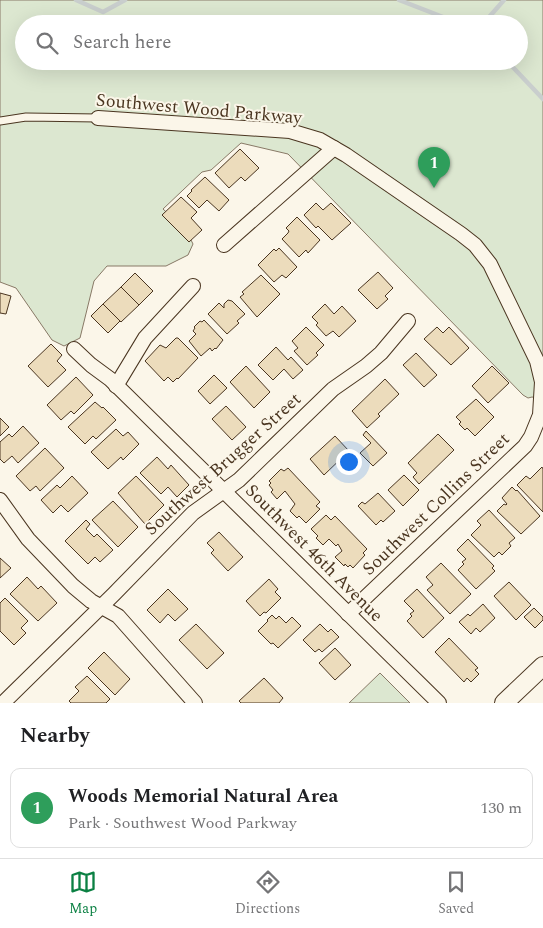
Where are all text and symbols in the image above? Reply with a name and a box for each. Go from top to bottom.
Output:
search box [15,15,528,70]
text: Search here [73,28,172,57]
icon: search [33,29,61,57]
street label: Southwest Wood Parkway [95,87,304,132]
pin: 1 [418,147,450,188]
street label: Southwest Brugger Street [139,386,307,542]
street label: Southwest Collins Street [356,426,516,582]
your location [336,449,362,475]
street label: Southwest 46th Avenue [239,478,389,628]
text: Nearby [20,720,90,752]
text: Woods Memorial Natural Area [68,782,338,811]
text: 1 [33,796,41,820]
text: 130 m [480,796,522,820]
text: Park · Southwest Wood Parkway [68,811,297,835]
tab: Map [69,868,97,919]
tab: Directions [235,868,300,919]
tab: Saved [438,868,474,919]

